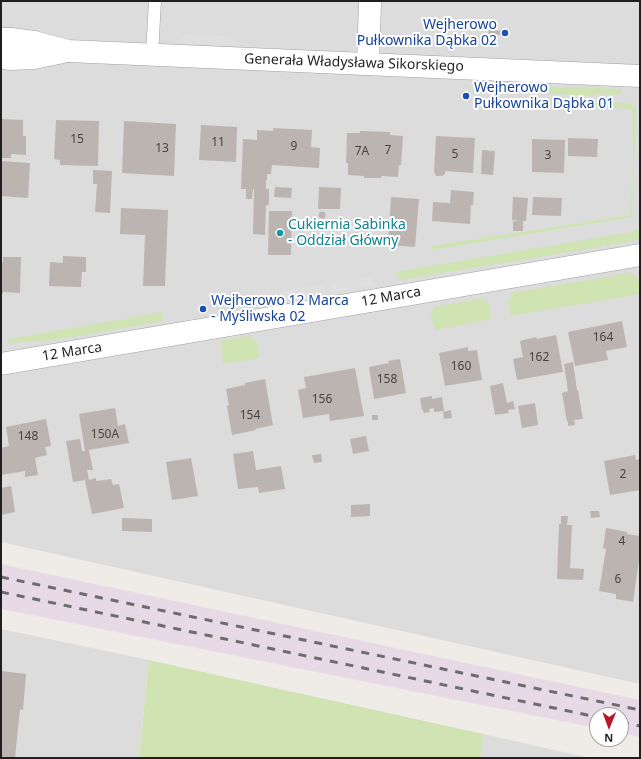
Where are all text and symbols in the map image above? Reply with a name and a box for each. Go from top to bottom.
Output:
place label: Wejherowo Pułkownika Dąbka 02 [357,17,497,50]
marker: Wejherowo Pułkownika Dąbka 02 [500,28,510,38]
street label: Generała Władysława Sikorskiego [244,51,464,75]
place label: Wejherowo Pułkownika Dąbka 01 [474,80,614,112]
marker: Wejherowo Pułkownika Dąbka 01 [461,91,471,101]
house number: 15 [70,133,84,147]
house number: 11 [211,136,225,150]
house number: 9 [291,140,297,154]
house number: 13 [155,142,169,156]
house number: 7 [385,144,391,158]
house number: 7A [355,145,369,159]
house number: 5 [452,148,458,162]
house number: 3 [545,149,551,163]
place label: Cukiernia Sabinka - Oddział Główny [288,217,406,250]
marker: Cukiernia Sabinka - Oddział Główny [275,228,285,238]
street label: 12 Marca [360,283,422,311]
place label: Wejherowo 12 Marca - Myśliwska 02 [211,293,349,326]
marker: Wejherowo 12 Marca - Myśliwska 02 [198,304,208,314]
house number: 164 [593,331,613,345]
street label: 12 Marca [41,339,103,365]
house number: 162 [529,351,549,365]
house number: 160 [451,360,471,374]
house number: 158 [377,373,397,387]
house number: 156 [312,393,332,407]
house number: 154 [240,409,260,423]
house number: 150A [91,428,119,442]
house number: 148 [18,430,38,444]
house number: 2 [620,468,626,482]
house number: 4 [619,535,625,549]
house number: 6 [615,573,621,587]
north arrow [589,707,629,747]
text: N [604,731,613,746]

